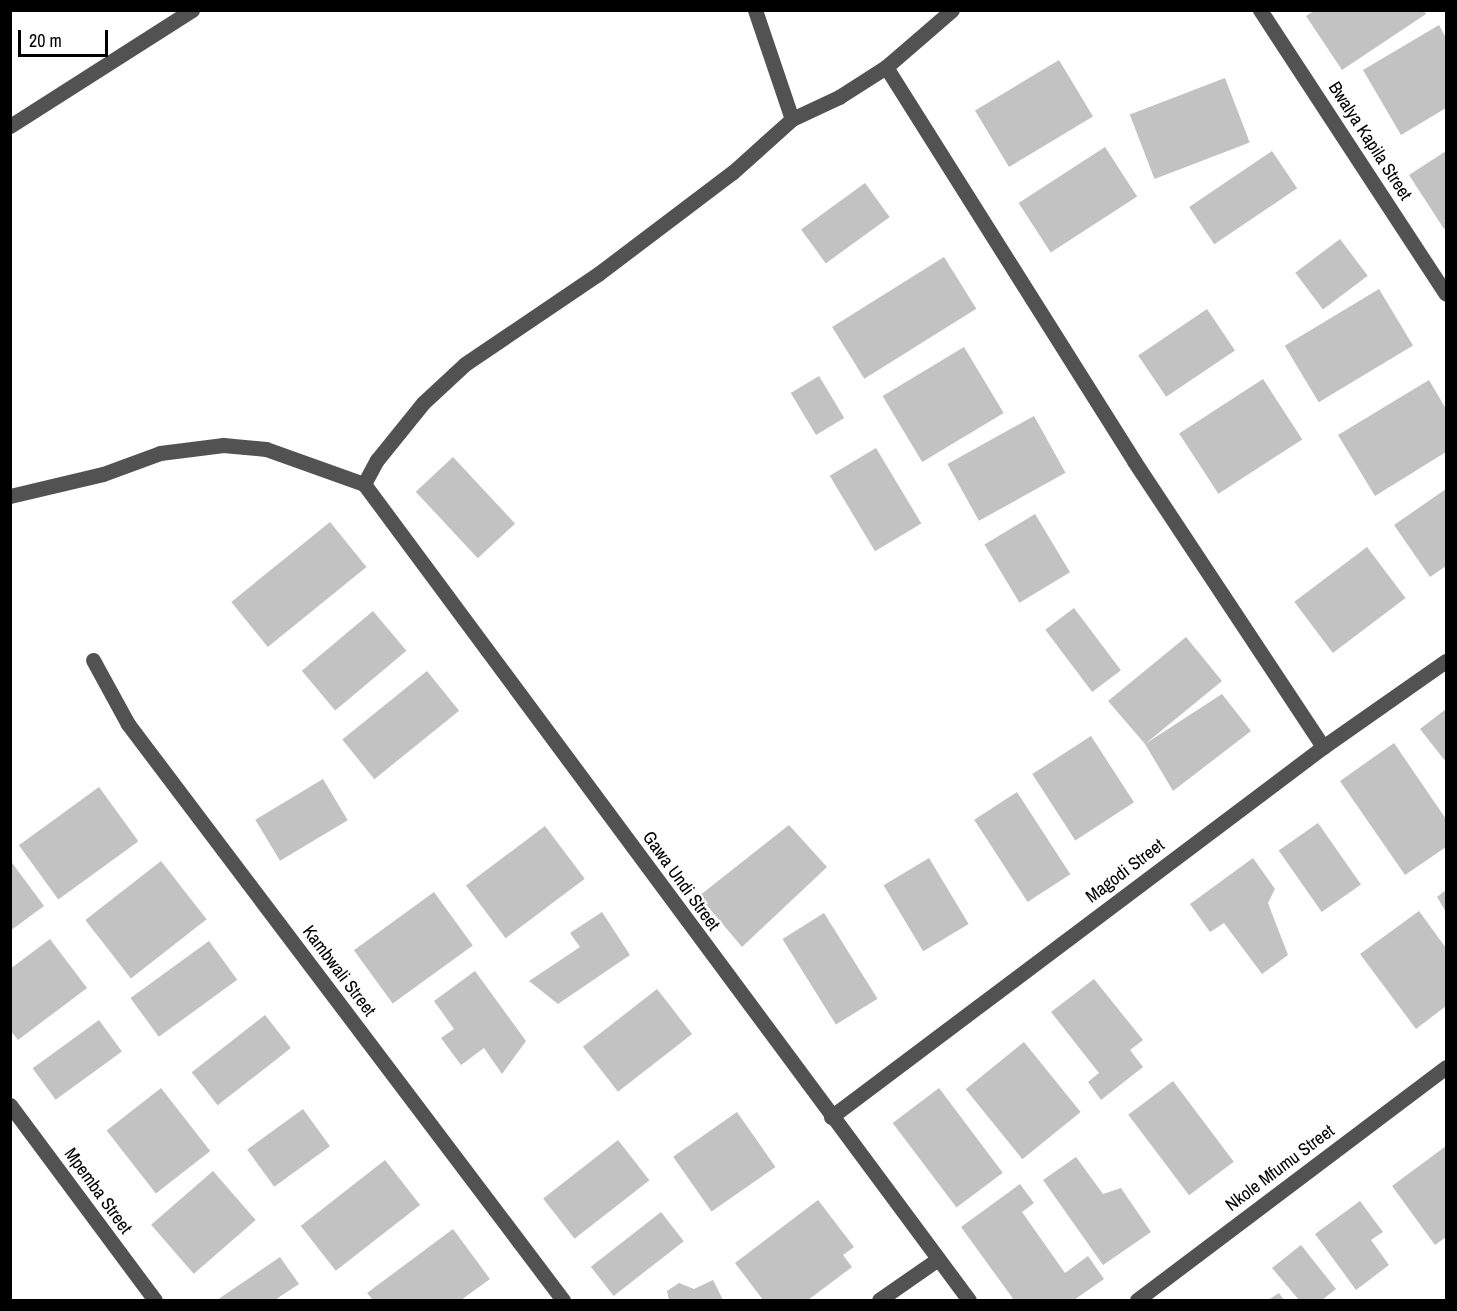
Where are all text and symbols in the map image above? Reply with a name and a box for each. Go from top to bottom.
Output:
scale bar [21,18,111,56]
text: 20 m [29,28,62,53]
street label: Bwalya Kapila Street [1324,78,1416,204]
street label: Gawa Undi Street [638,827,724,935]
street label: Magodi Street [1081,834,1169,908]
street label: Kambwali Street [298,921,380,1021]
street label: Nkole Mfumu Street [1221,1120,1339,1216]
street label: Mpemba Street [60,1144,136,1238]

